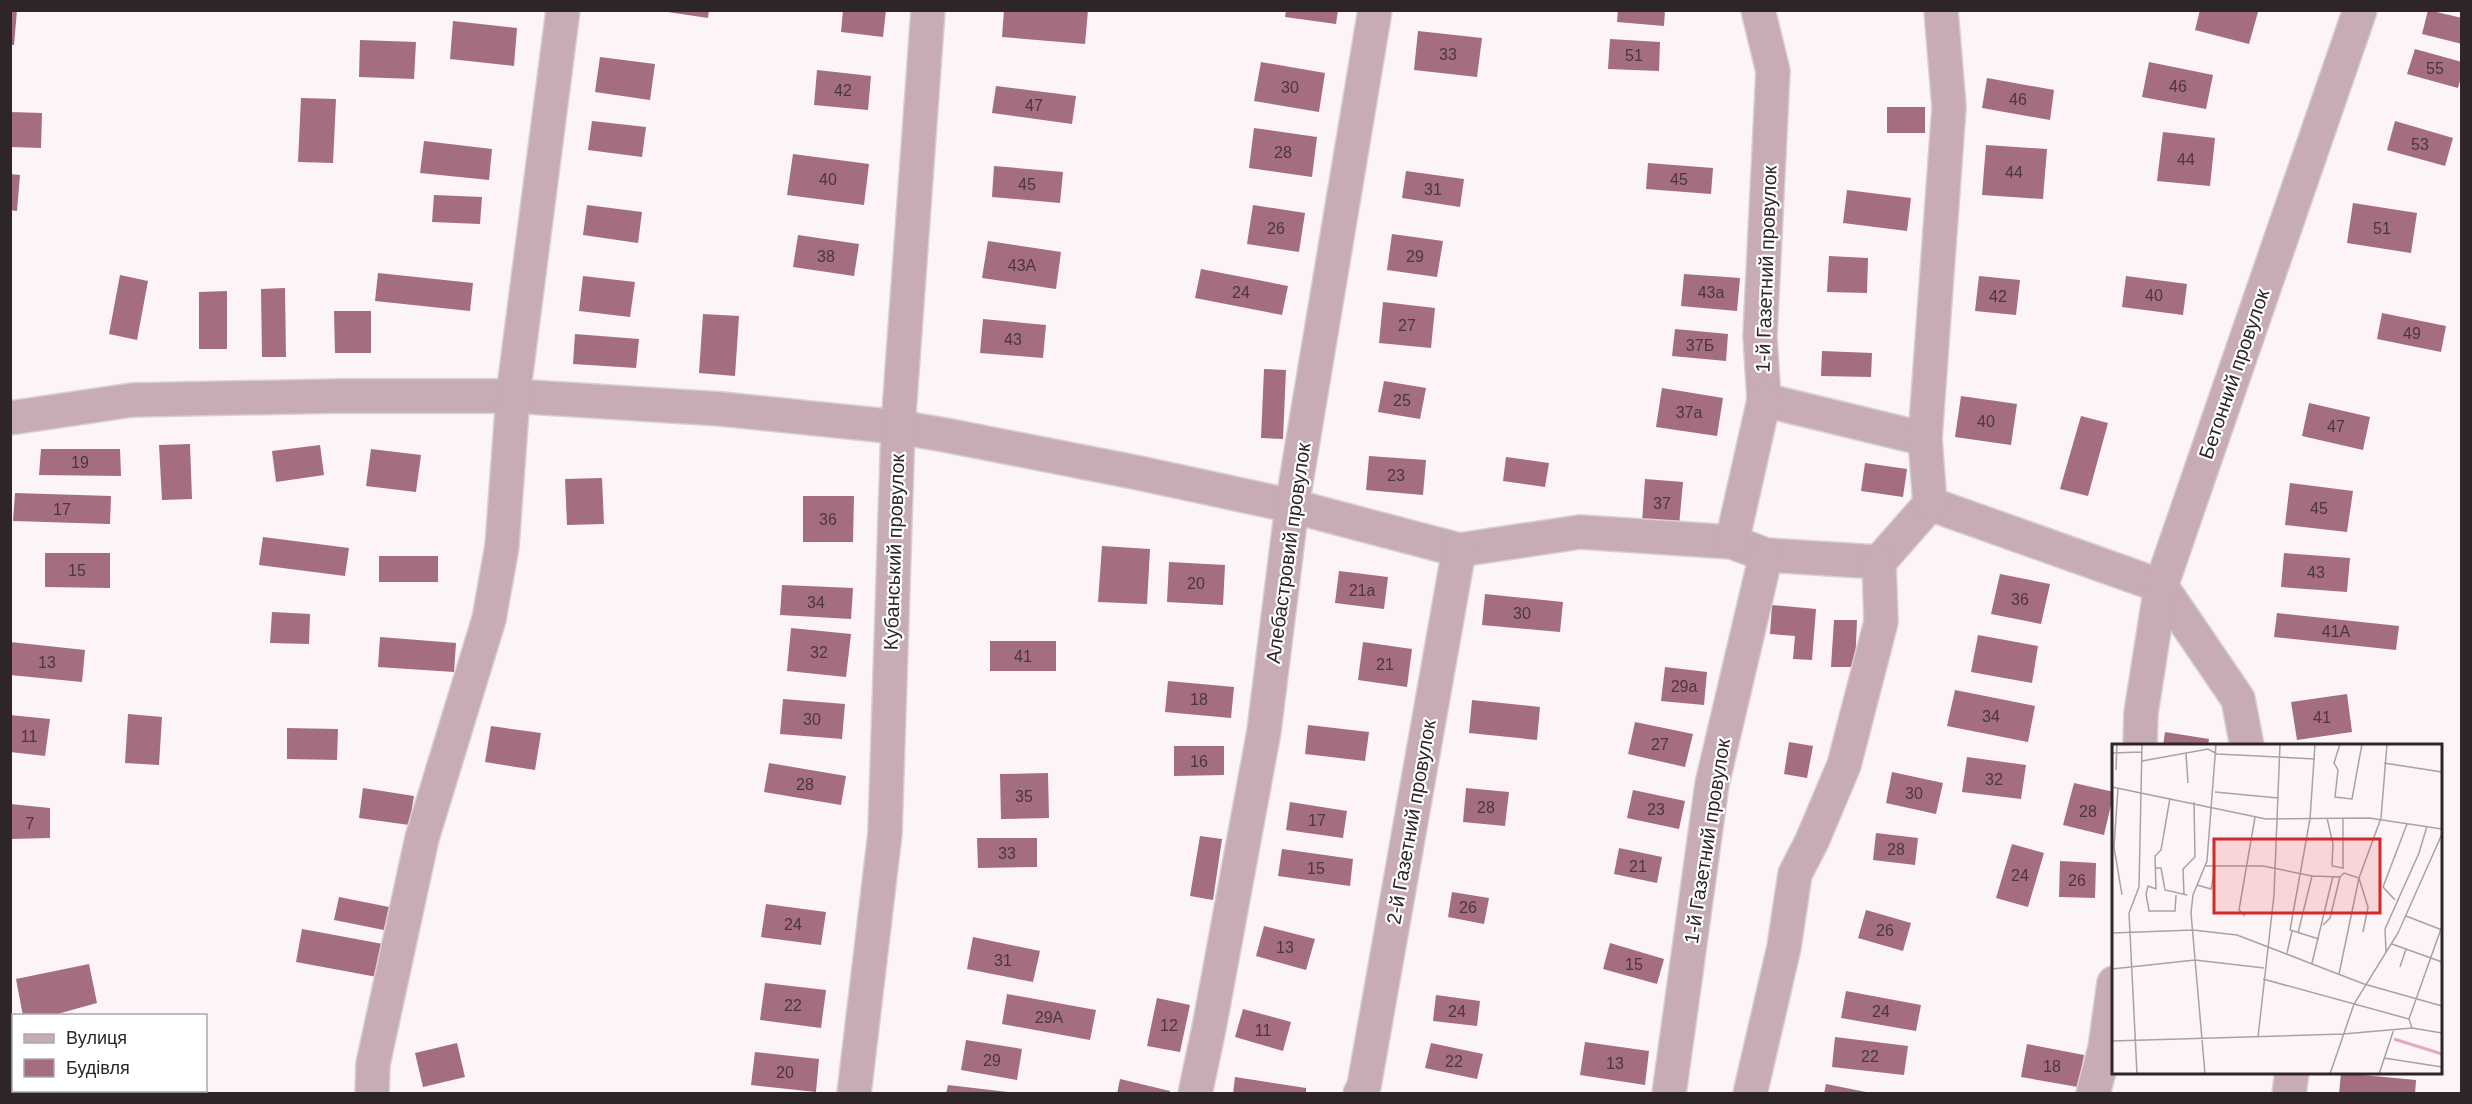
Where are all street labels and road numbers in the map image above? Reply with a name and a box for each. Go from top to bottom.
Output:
street label: 1-й Газетний провулок [1751,165,1781,373]
street label: Бетонний провулок [2195,286,2273,462]
street label: Алебастровий провулок [1262,441,1314,665]
street label: Кубанський провулок [880,453,908,651]
street label: 2-й Газетний провулок [1382,718,1440,926]
street label: 1-й Газетний провулок [1680,737,1734,945]

